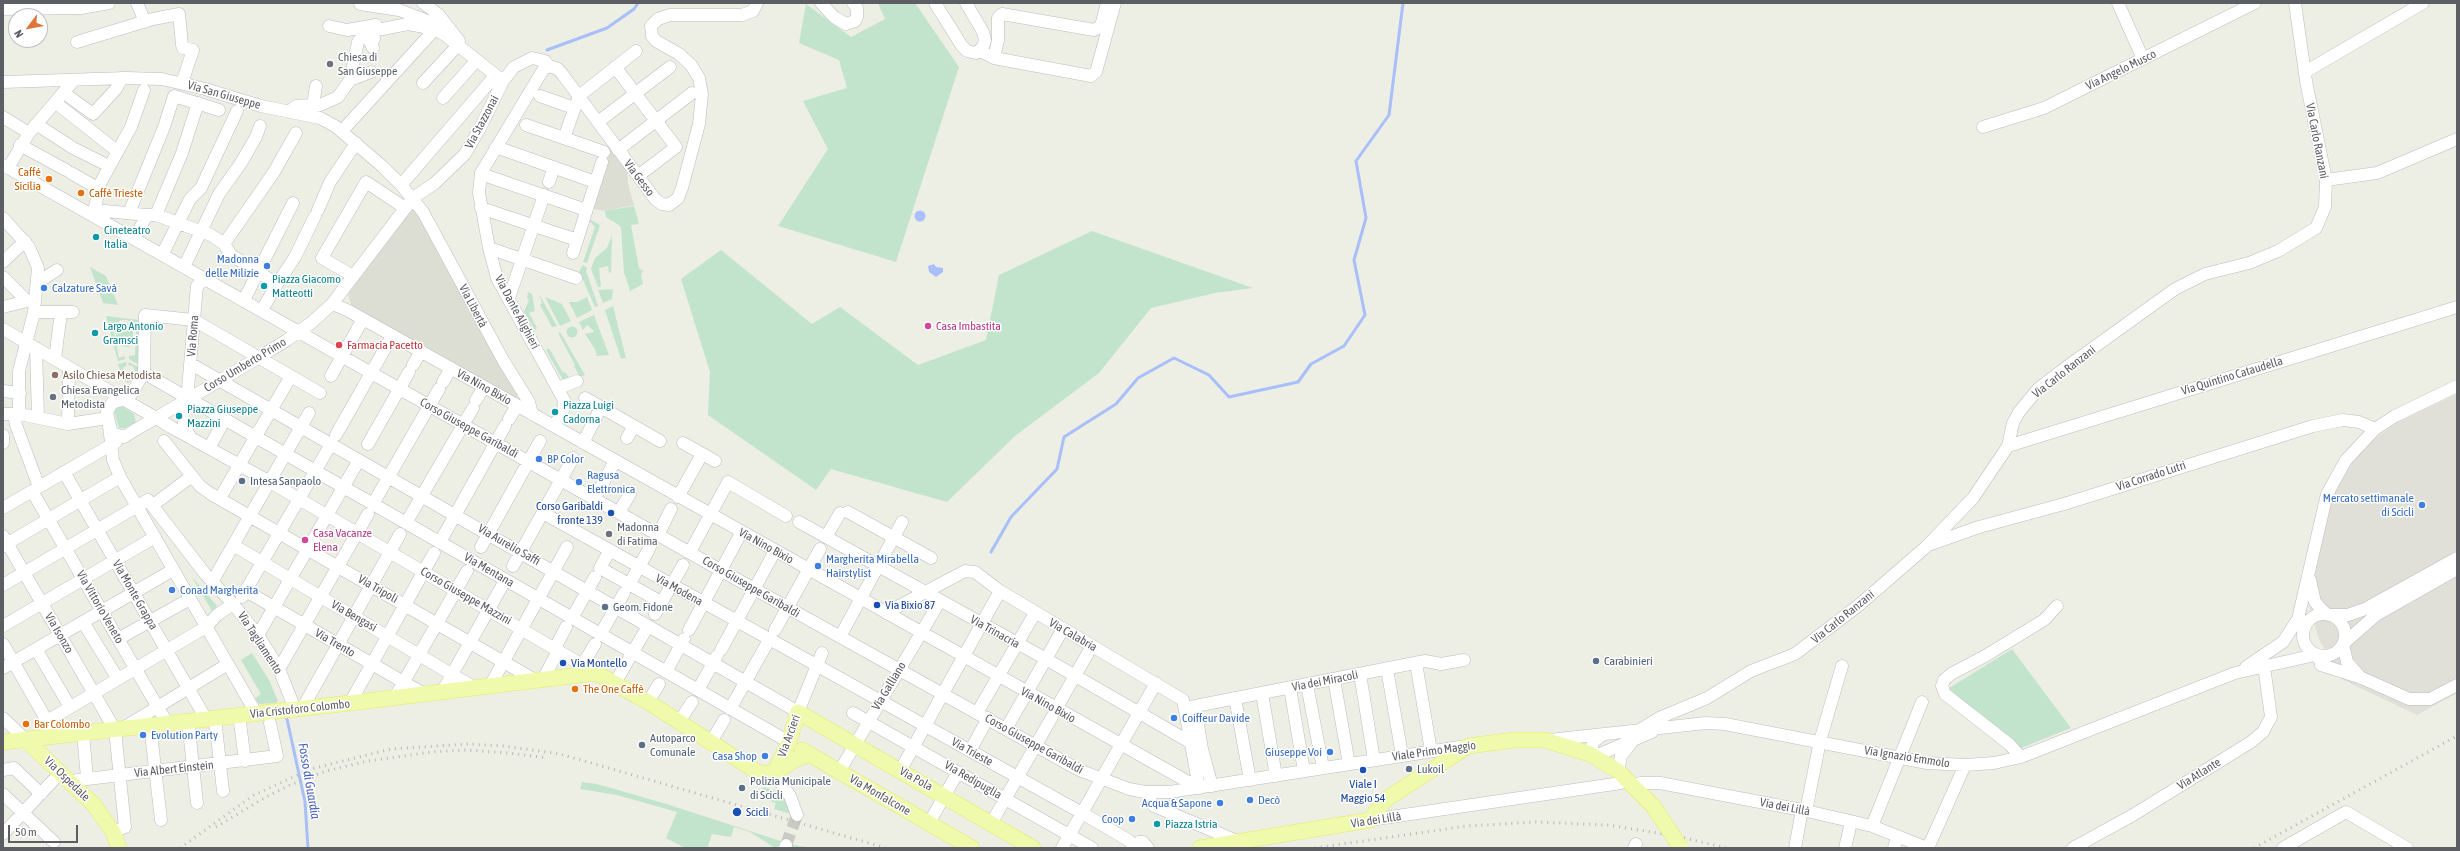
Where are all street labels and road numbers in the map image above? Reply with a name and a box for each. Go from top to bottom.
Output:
street label: Via Angelo Musco [2083,47,2159,93]
street label: Via San Giuseppe [186,78,262,112]
street label: Via Stazzonai [462,93,502,151]
street label: Via Carlo Ranzani [2303,102,2331,180]
street label: Via Gesso [621,157,657,199]
street label: Via Dante Alighieri [491,273,543,351]
street label: Via Libertà [456,282,490,330]
street label: Via Roma [184,315,202,357]
street label: Corso Umberto Primo [201,335,289,395]
street label: Via Carlo Ranzani [2029,343,2099,401]
street label: Via Quintino Cataudella [2179,354,2285,398]
street label: Via Nino Bixio [454,366,514,408]
street label: Corso Giuseppe Garibaldi [417,395,521,461]
street label: Via Corrado Lutri [2114,458,2188,494]
street label: Via Aurelio Saffi [475,521,543,569]
street label: Via Nino Bixio [736,525,796,567]
street label: Via Mentana [461,550,517,590]
street label: Corso Giuseppe Garibaldi [700,553,802,621]
street label: Via Monte Grappa [109,558,161,632]
street label: Corso Giuseppe Mazzini [418,564,514,628]
street label: Via Vittorio Veneto [73,568,127,646]
street label: Via Modena [653,571,705,609]
street label: Via Tripoli [355,572,401,606]
street label: Via Carlo Ranzani [1809,587,1877,647]
street label: Via Bengasi [329,597,379,635]
street label: Via Tagliamento [235,609,285,677]
street label: Via Isonzo [42,610,76,656]
street label: Via Trinacria [968,613,1022,651]
street label: Via Calabria [1046,615,1100,655]
street label: Via Trento [312,626,358,660]
street label: Via Galliano [869,659,909,713]
street label: Via dei Miracoli [1291,668,1359,694]
street label: Via Nino Bixio [1018,684,1078,726]
street label: Via Cristoforo Colombo [249,697,351,721]
street label: Corso Giuseppe Garibaldi [982,711,1086,777]
street label: Via Arcieri [775,713,803,759]
street label: Via Trieste [949,735,995,769]
street label: Viale Primo Maggio [1391,738,1477,764]
street label: Via Ignazio Emmolo [1863,743,1951,771]
street label: Via Ospedale [41,754,93,804]
street label: Via Atlante [2175,755,2223,793]
street label: Via Albert Einstein [134,758,214,780]
street label: Via Redipuglia [942,758,1004,802]
street label: Via Pola [897,764,935,794]
street label: Via Monfalcone [847,772,913,818]
street label: Via dei Lillà [1759,795,1811,819]
street label: Via dei Lillà [1350,809,1402,831]

